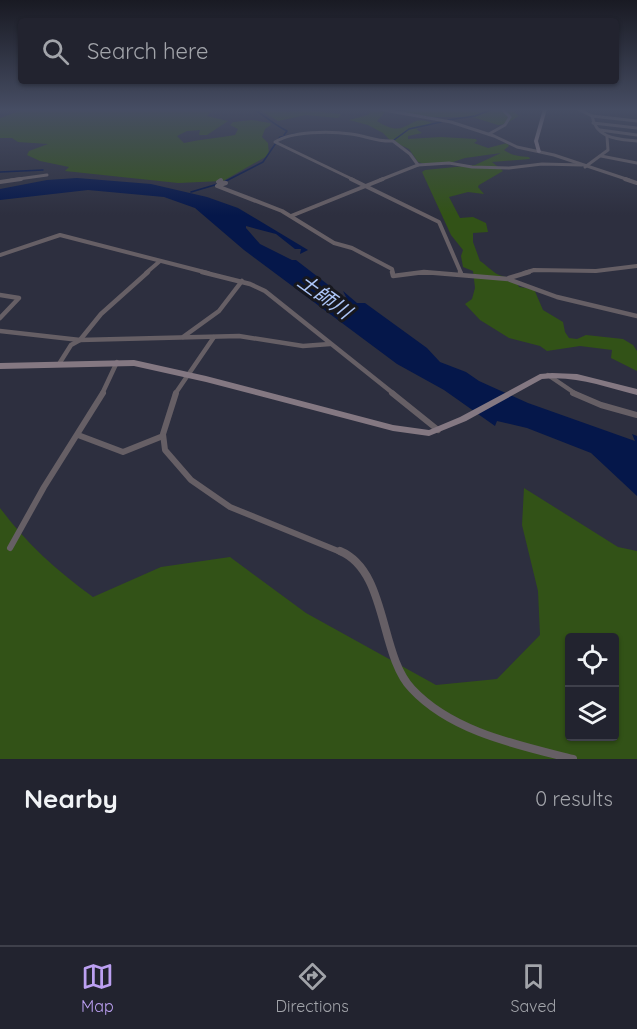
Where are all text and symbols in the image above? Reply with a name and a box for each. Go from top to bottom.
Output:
search box [18,18,619,84]
icon: search [39,35,72,68]
text: Search here [87,37,208,65]
water label: 土師川 [293,268,358,325]
map controls [565,633,619,741]
button: locate [565,633,619,687]
button: layers [565,687,619,741]
text: Nearby [24,782,118,815]
text: 0 results [535,786,613,811]
tab: Map [81,960,114,1016]
tab: Directions [276,960,349,1016]
tab: Saved [511,960,556,1016]

